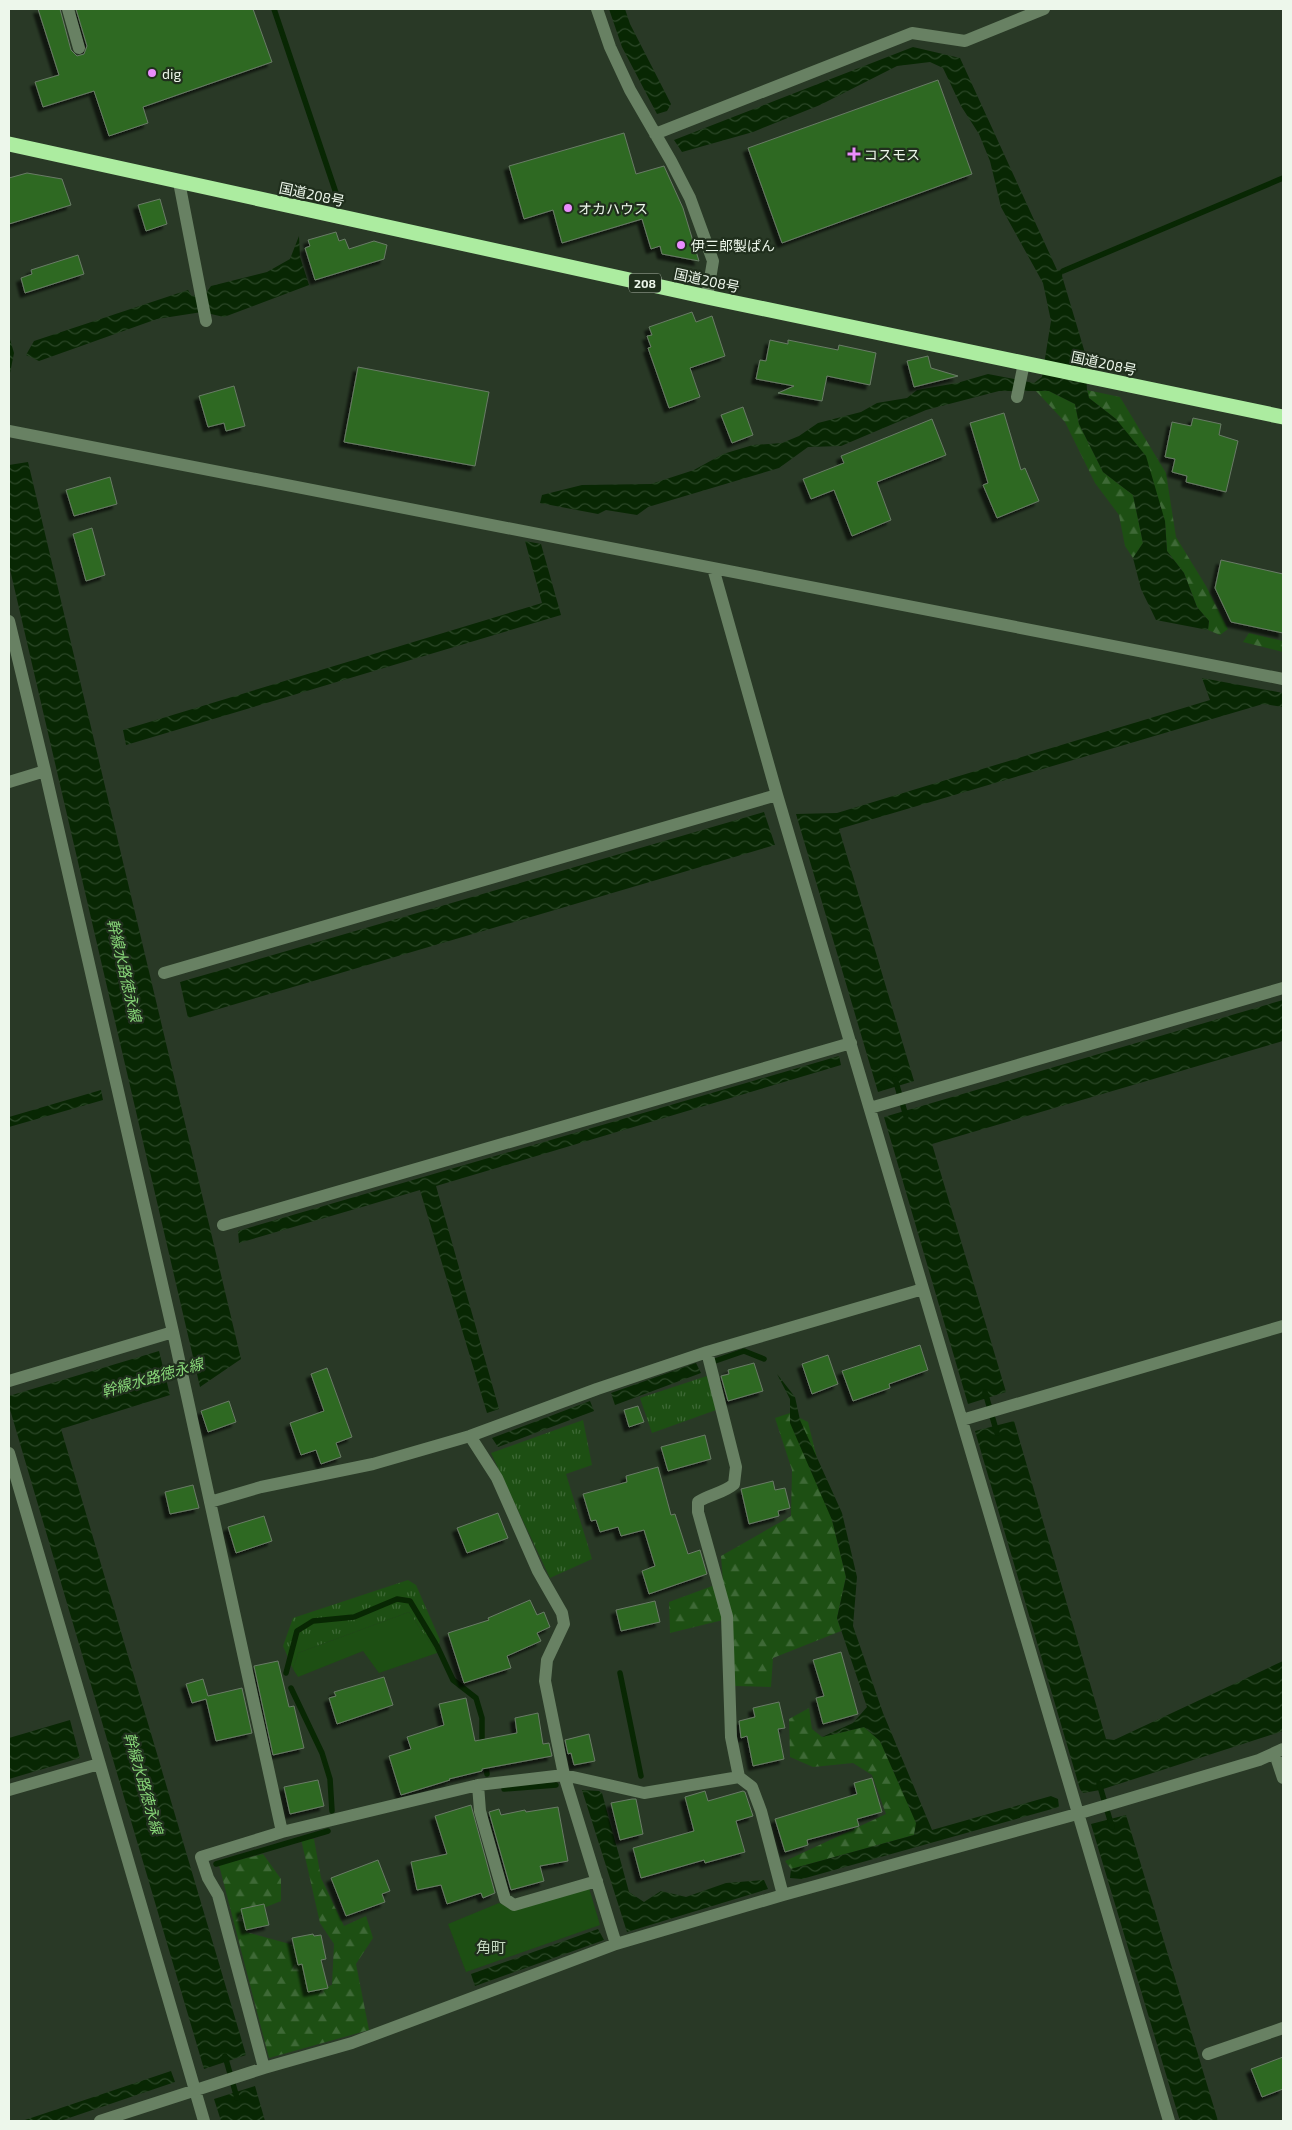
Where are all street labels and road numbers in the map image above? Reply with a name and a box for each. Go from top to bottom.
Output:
street label: 国道208号 [278,179,346,209]
street label: 国道208号 [673,265,741,295]
road number: 208 [629,274,661,292]
street label: 国道208号 [1070,348,1138,378]

